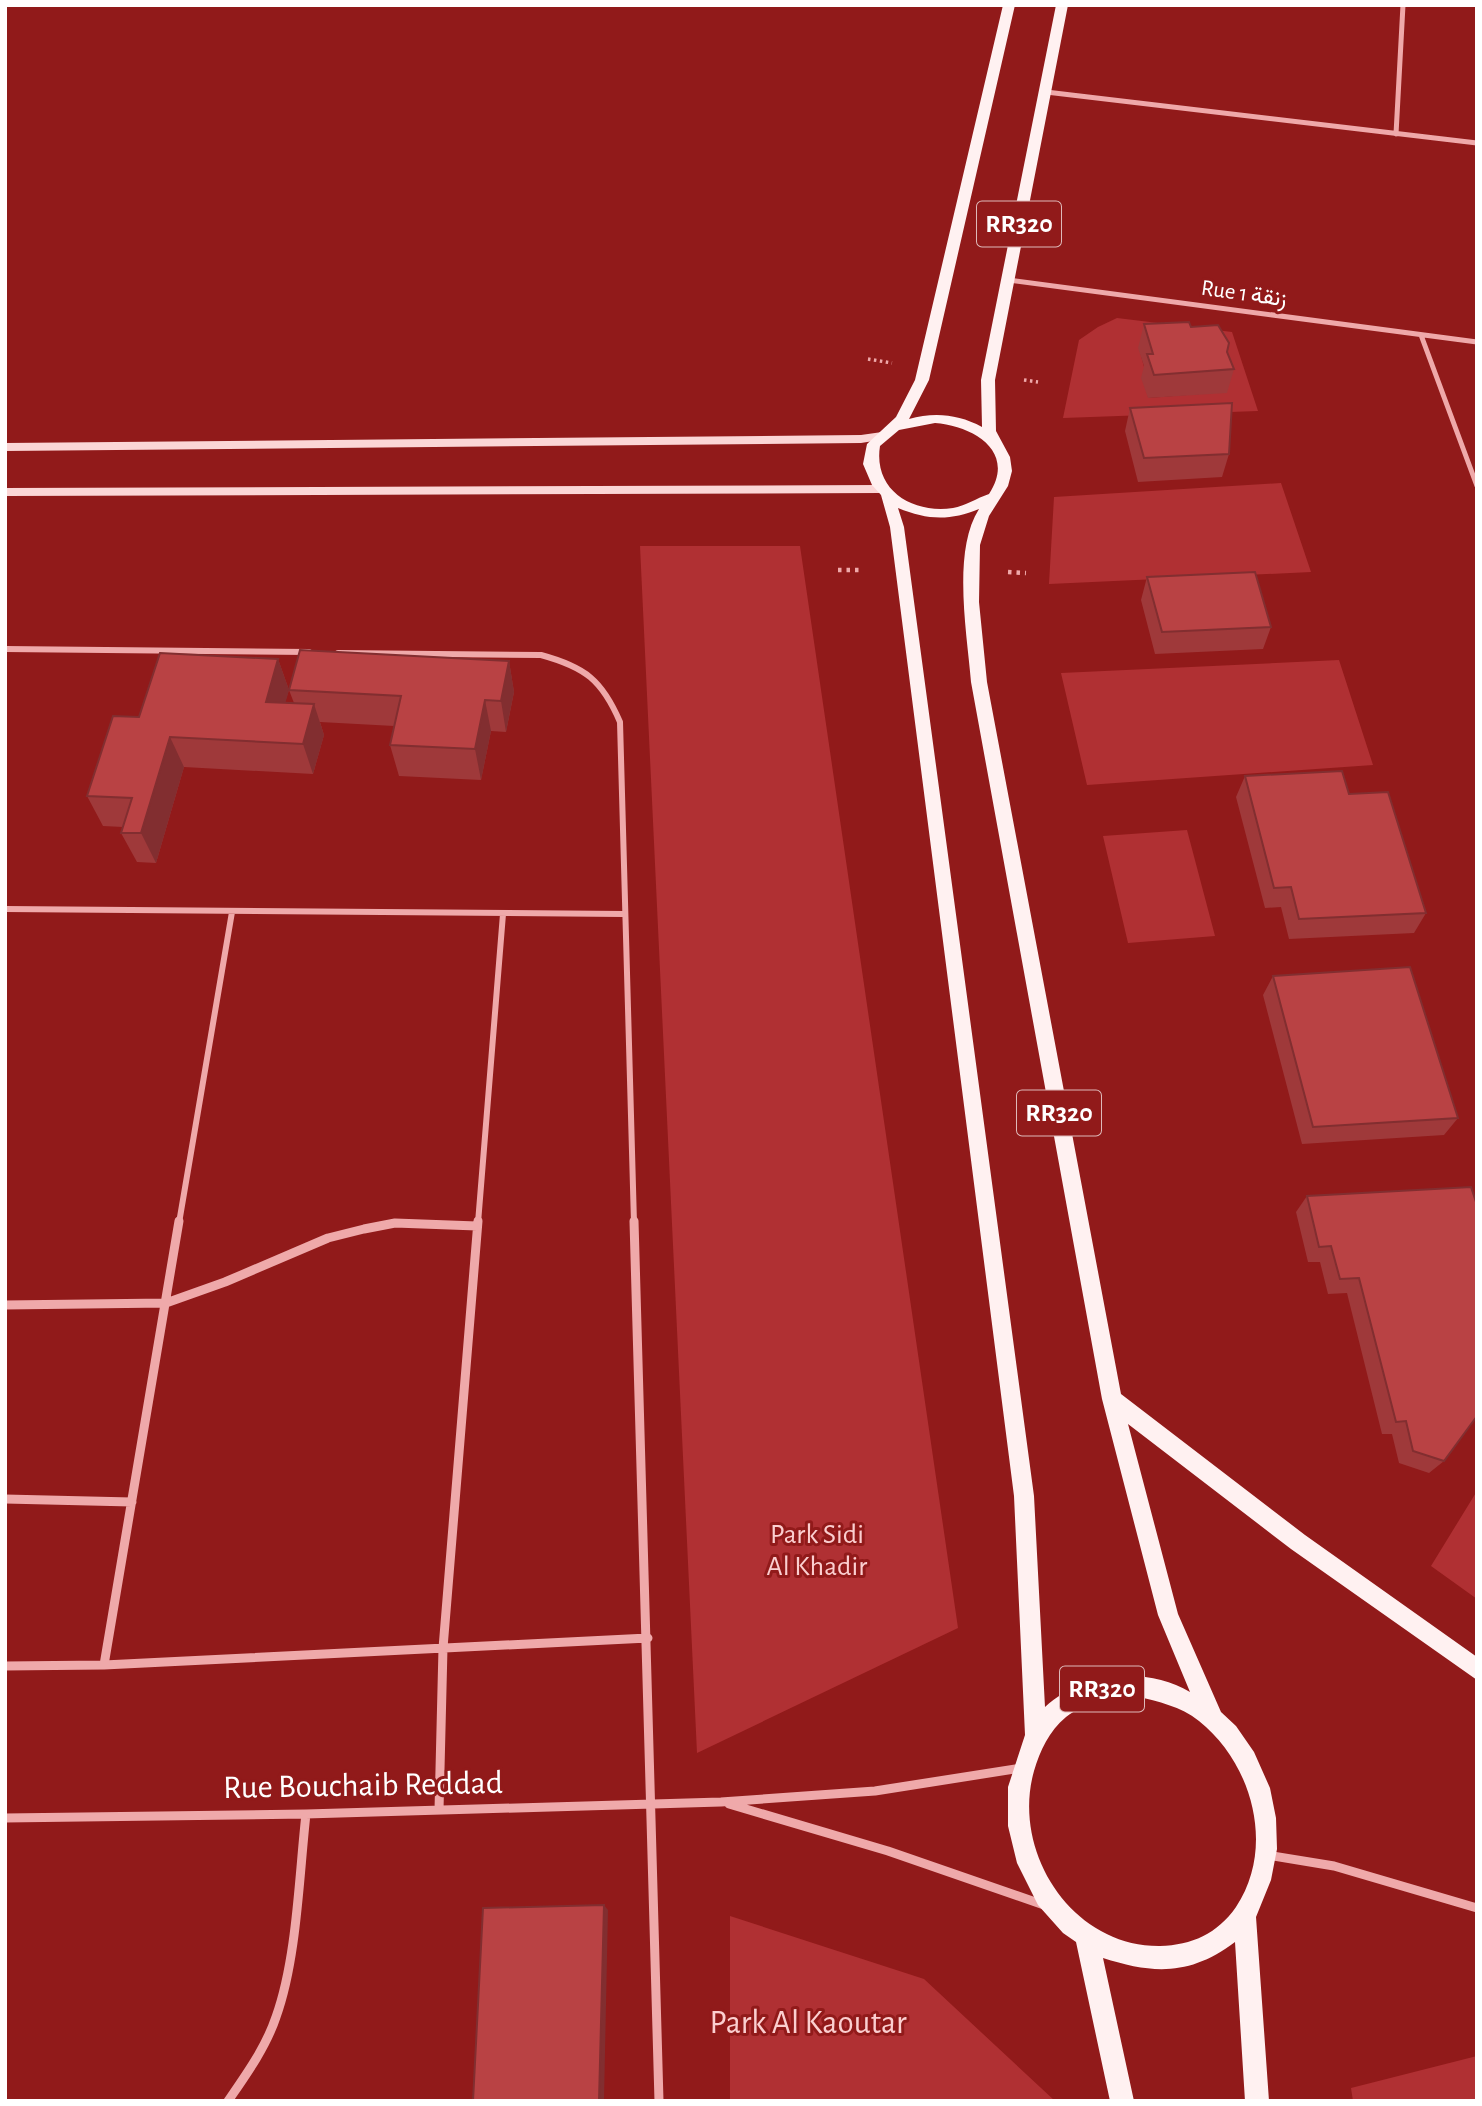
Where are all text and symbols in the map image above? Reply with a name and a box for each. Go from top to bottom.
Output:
road number: RR320 [977,202,1061,246]
street label: Rue 1 زنقة [1199,277,1288,313]
road number: RR320 [1017,1090,1101,1136]
park label: Park Sidi Al Khadir [767,1521,867,1581]
road number: RR320 [1060,1666,1144,1712]
street label: Rue Bouchaib Reddad [223,1767,503,1805]
park label: Park Al Kaoutar [709,2007,907,2040]

